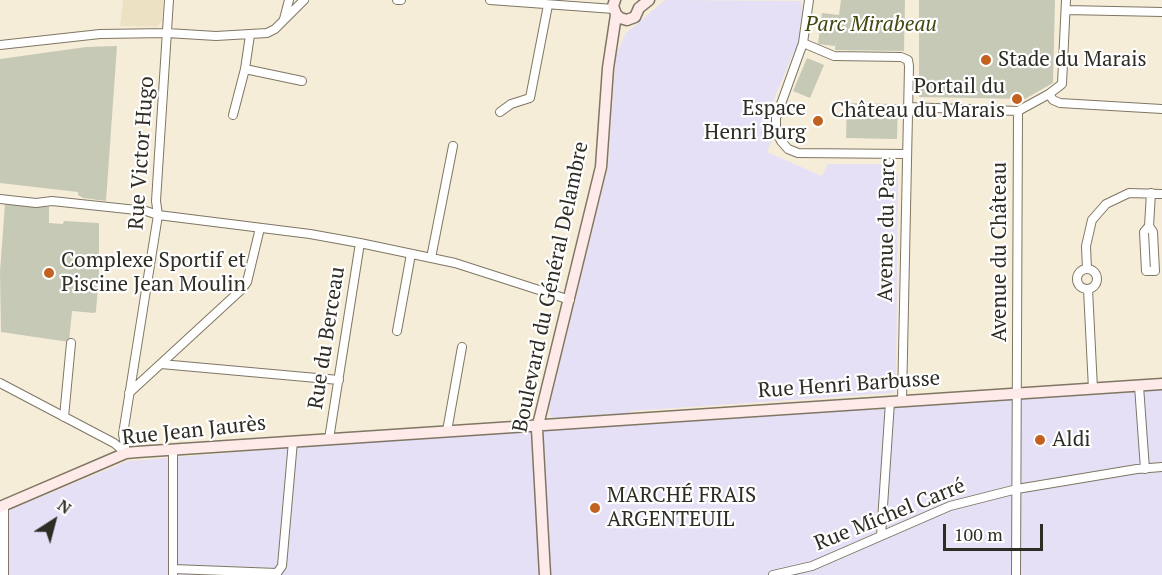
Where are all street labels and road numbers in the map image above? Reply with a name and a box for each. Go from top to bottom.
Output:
street label: Rue Victor Hugo [124,75,160,231]
street label: Boulevard du Général Delambre [508,139,594,435]
street label: Avenue du Parc [873,158,901,302]
street label: Avenue du Château [987,162,1013,342]
street label: Rue du Berceau [303,265,351,411]
street label: Rue Henri Barbusse [757,366,941,404]
street label: Rue Jean Jaurès [121,411,267,451]
street label: Rue Michel Carré [811,473,969,557]

